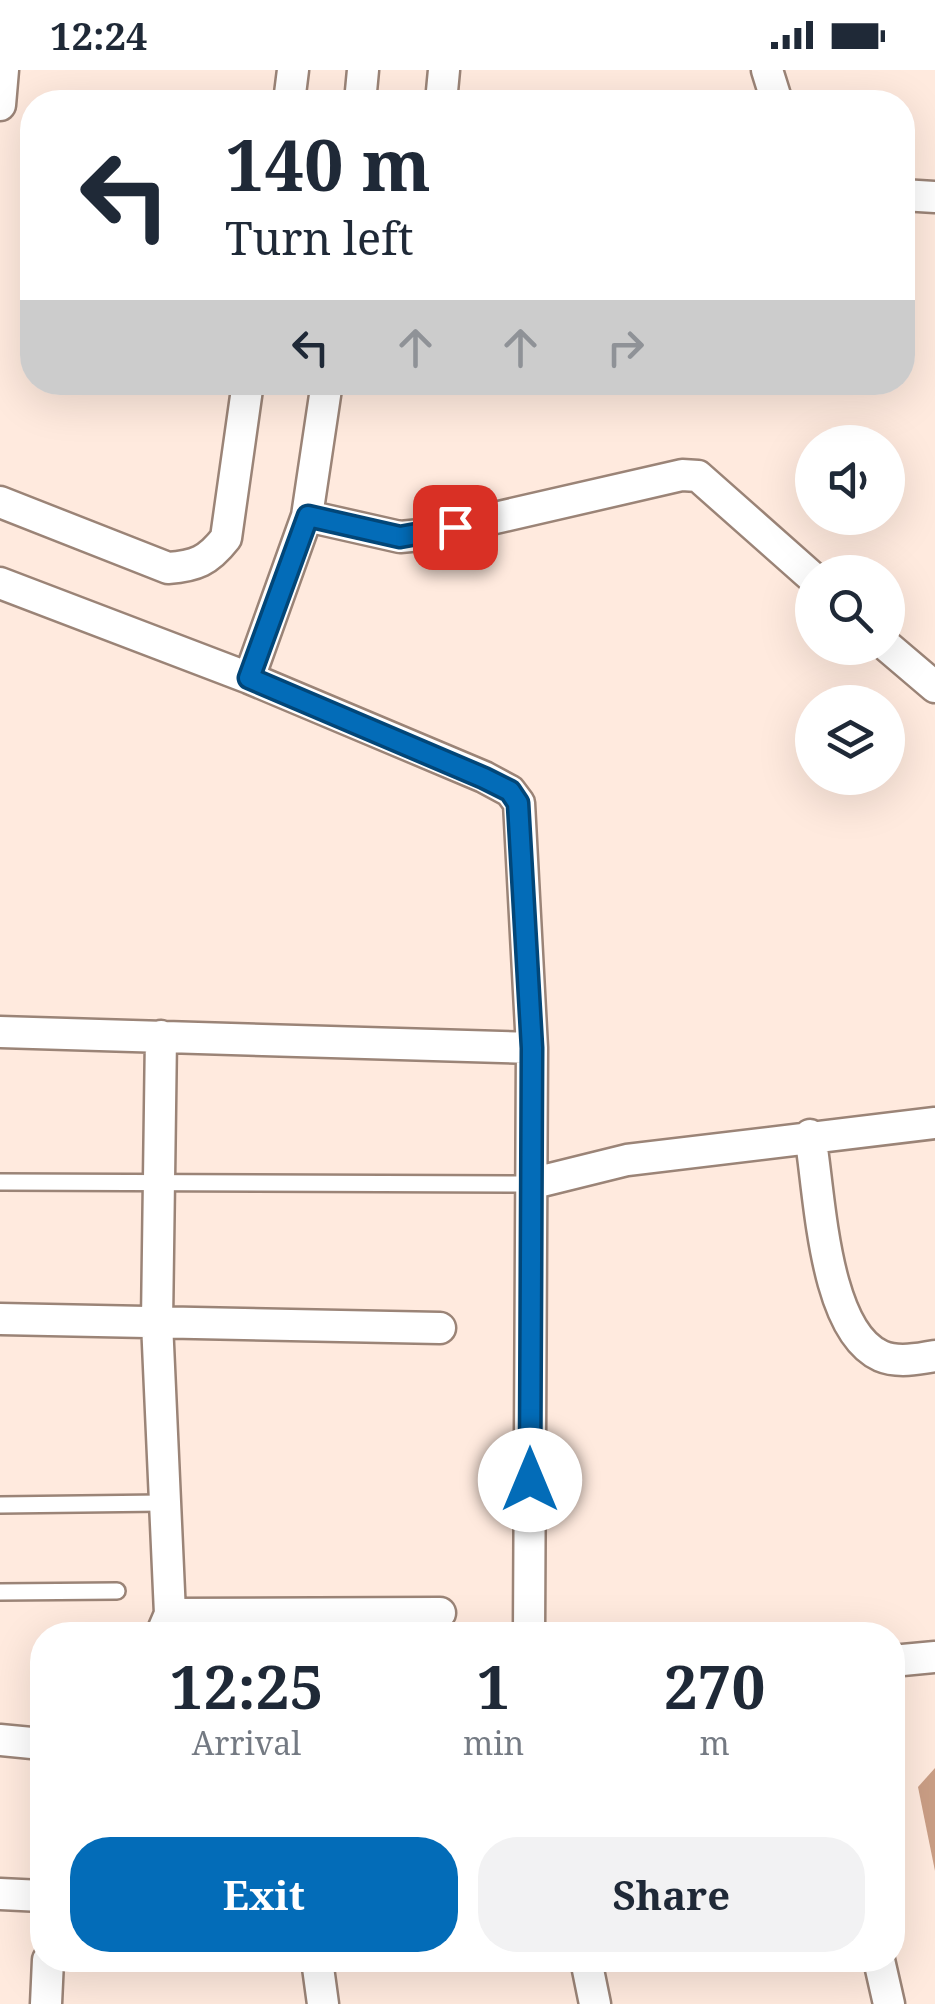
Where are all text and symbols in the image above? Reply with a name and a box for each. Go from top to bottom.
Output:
text: 12:24 [50,9,147,61]
text: 140 m [225,116,431,212]
icon: left [60,130,190,260]
text: Turn left [225,207,414,268]
icon: left [283,320,338,375]
icon: ahead [388,320,443,375]
icon: ahead [493,320,548,375]
icon: right [598,320,653,375]
map controls [795,425,905,795]
button: sound [795,425,905,535]
pin [413,485,498,570]
icon: arrive [428,500,483,555]
button: search [795,555,905,665]
button: layers [795,685,905,795]
position arrow [478,1428,582,1532]
text: 12:25 [170,1645,323,1727]
text: 1 [477,1645,511,1727]
text: 270 [664,1645,765,1727]
text: Arrival [192,1721,301,1764]
text: min [463,1721,524,1764]
text: m [699,1721,730,1764]
button: Exit [70,1837,458,1952]
button: Share [478,1837,865,1952]

